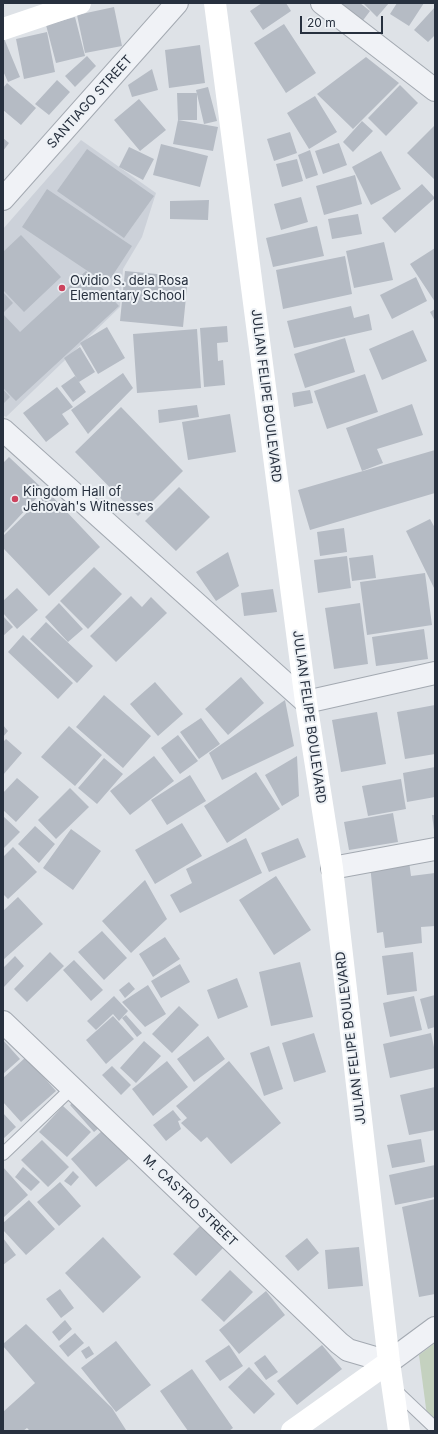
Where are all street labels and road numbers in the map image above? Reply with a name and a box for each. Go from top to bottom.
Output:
street label: SANTIAGO STREET [44,52,136,152]
street label: JULIAN FELIPE BOULEVARD [248,308,284,484]
street label: JULIAN FELIPE BOULEVARD [289,629,329,805]
street label: JULIAN FELIPE BOULEVARD [333,950,369,1126]
street label: M. CASTRO STREET [140,1152,240,1250]

